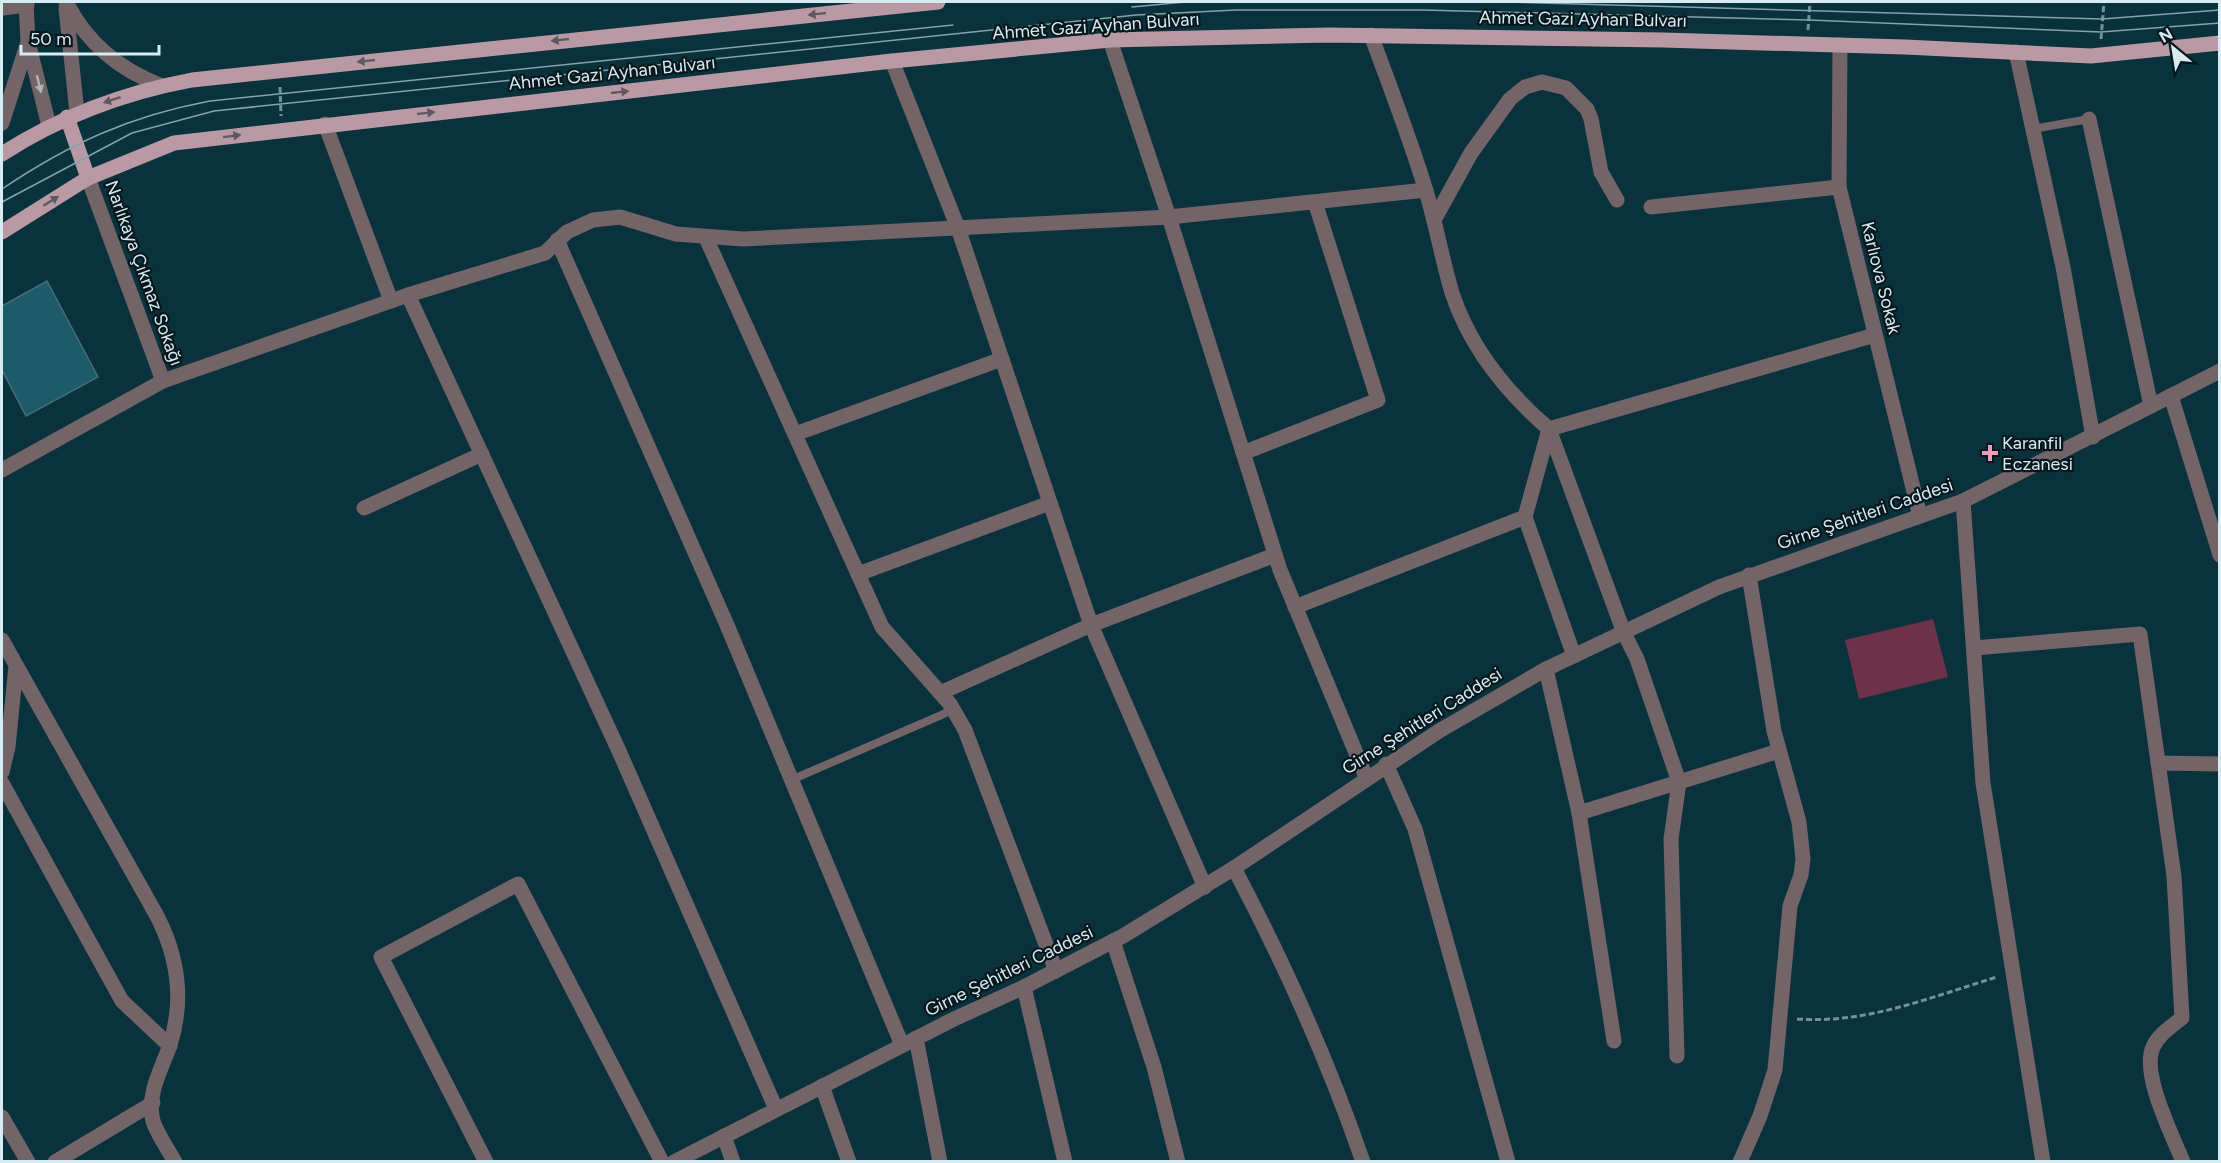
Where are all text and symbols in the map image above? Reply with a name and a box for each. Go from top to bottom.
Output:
street label: Ahmet Gazi Ayhan Bulvarı [1479,6,1687,32]
street label: Ahmet Gazi Ayhan Bulvarı [992,8,1200,44]
one-way arrow [807,9,826,19]
scale bar [21,18,159,56]
north arrow [2143,18,2203,78]
text: N [2156,24,2176,47]
text: 50 m [30,28,72,50]
one-way arrow [551,35,570,44]
street label: Ahmet Gazi Ayhan Bulvarı [508,51,716,95]
one-way arrow [357,56,376,66]
one-way arrow [34,75,44,93]
one-way arrow [610,87,629,96]
one-way arrow [103,95,121,105]
one-way arrow [417,108,436,118]
one-way arrow [223,131,242,140]
street label: Narlıkaya Çıkmaz Sokağı [100,177,188,369]
one-way arrow [43,196,59,207]
street label: Karlıova Sokak [1856,219,1906,337]
place label: Karanfil Eczanesi [2002,432,2073,475]
marker: Karanfil Eczanesi [1983,446,1997,460]
street label: Girne Şehitleri Caddesi [1774,474,1956,554]
street label: Girne Şehitleri Caddesi [1338,663,1506,779]
street label: Girne Şehitleri Caddesi [921,921,1097,1021]

